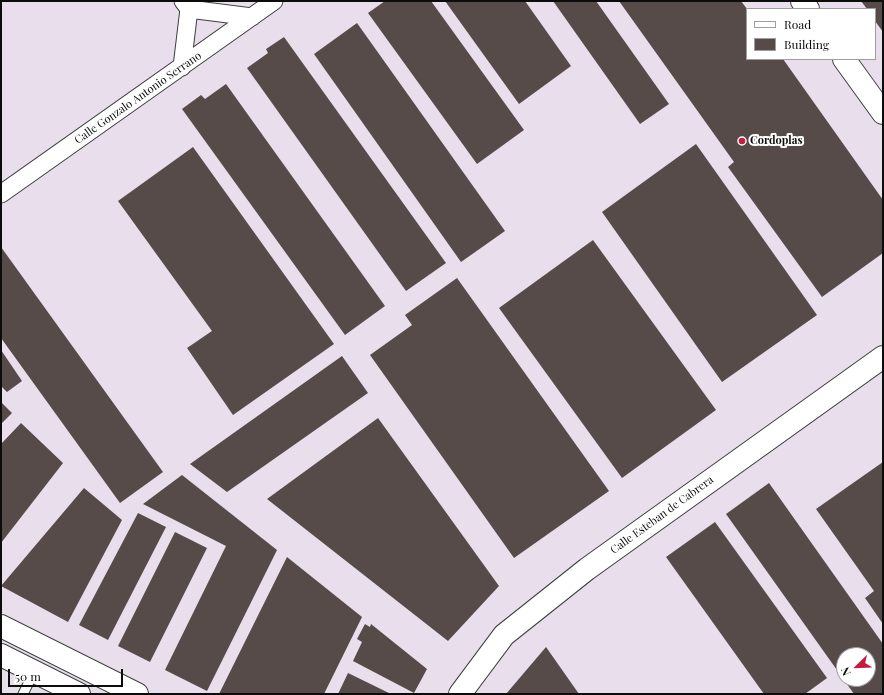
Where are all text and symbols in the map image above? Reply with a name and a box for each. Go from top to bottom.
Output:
legend [746,8,876,60]
text: Road [784,16,811,32]
text: Building [784,36,829,52]
street label: Calle Gonzalo Antonio Serrano [72,49,204,147]
place label: Cordoplas [750,134,803,148]
marker: Cordoplas [737,136,747,146]
street label: Calle Esteban de Cabrera [608,473,716,557]
north arrow [836,647,876,687]
scale bar [10,661,125,687]
text: N [837,665,854,678]
text: 50 m [15,668,41,684]

